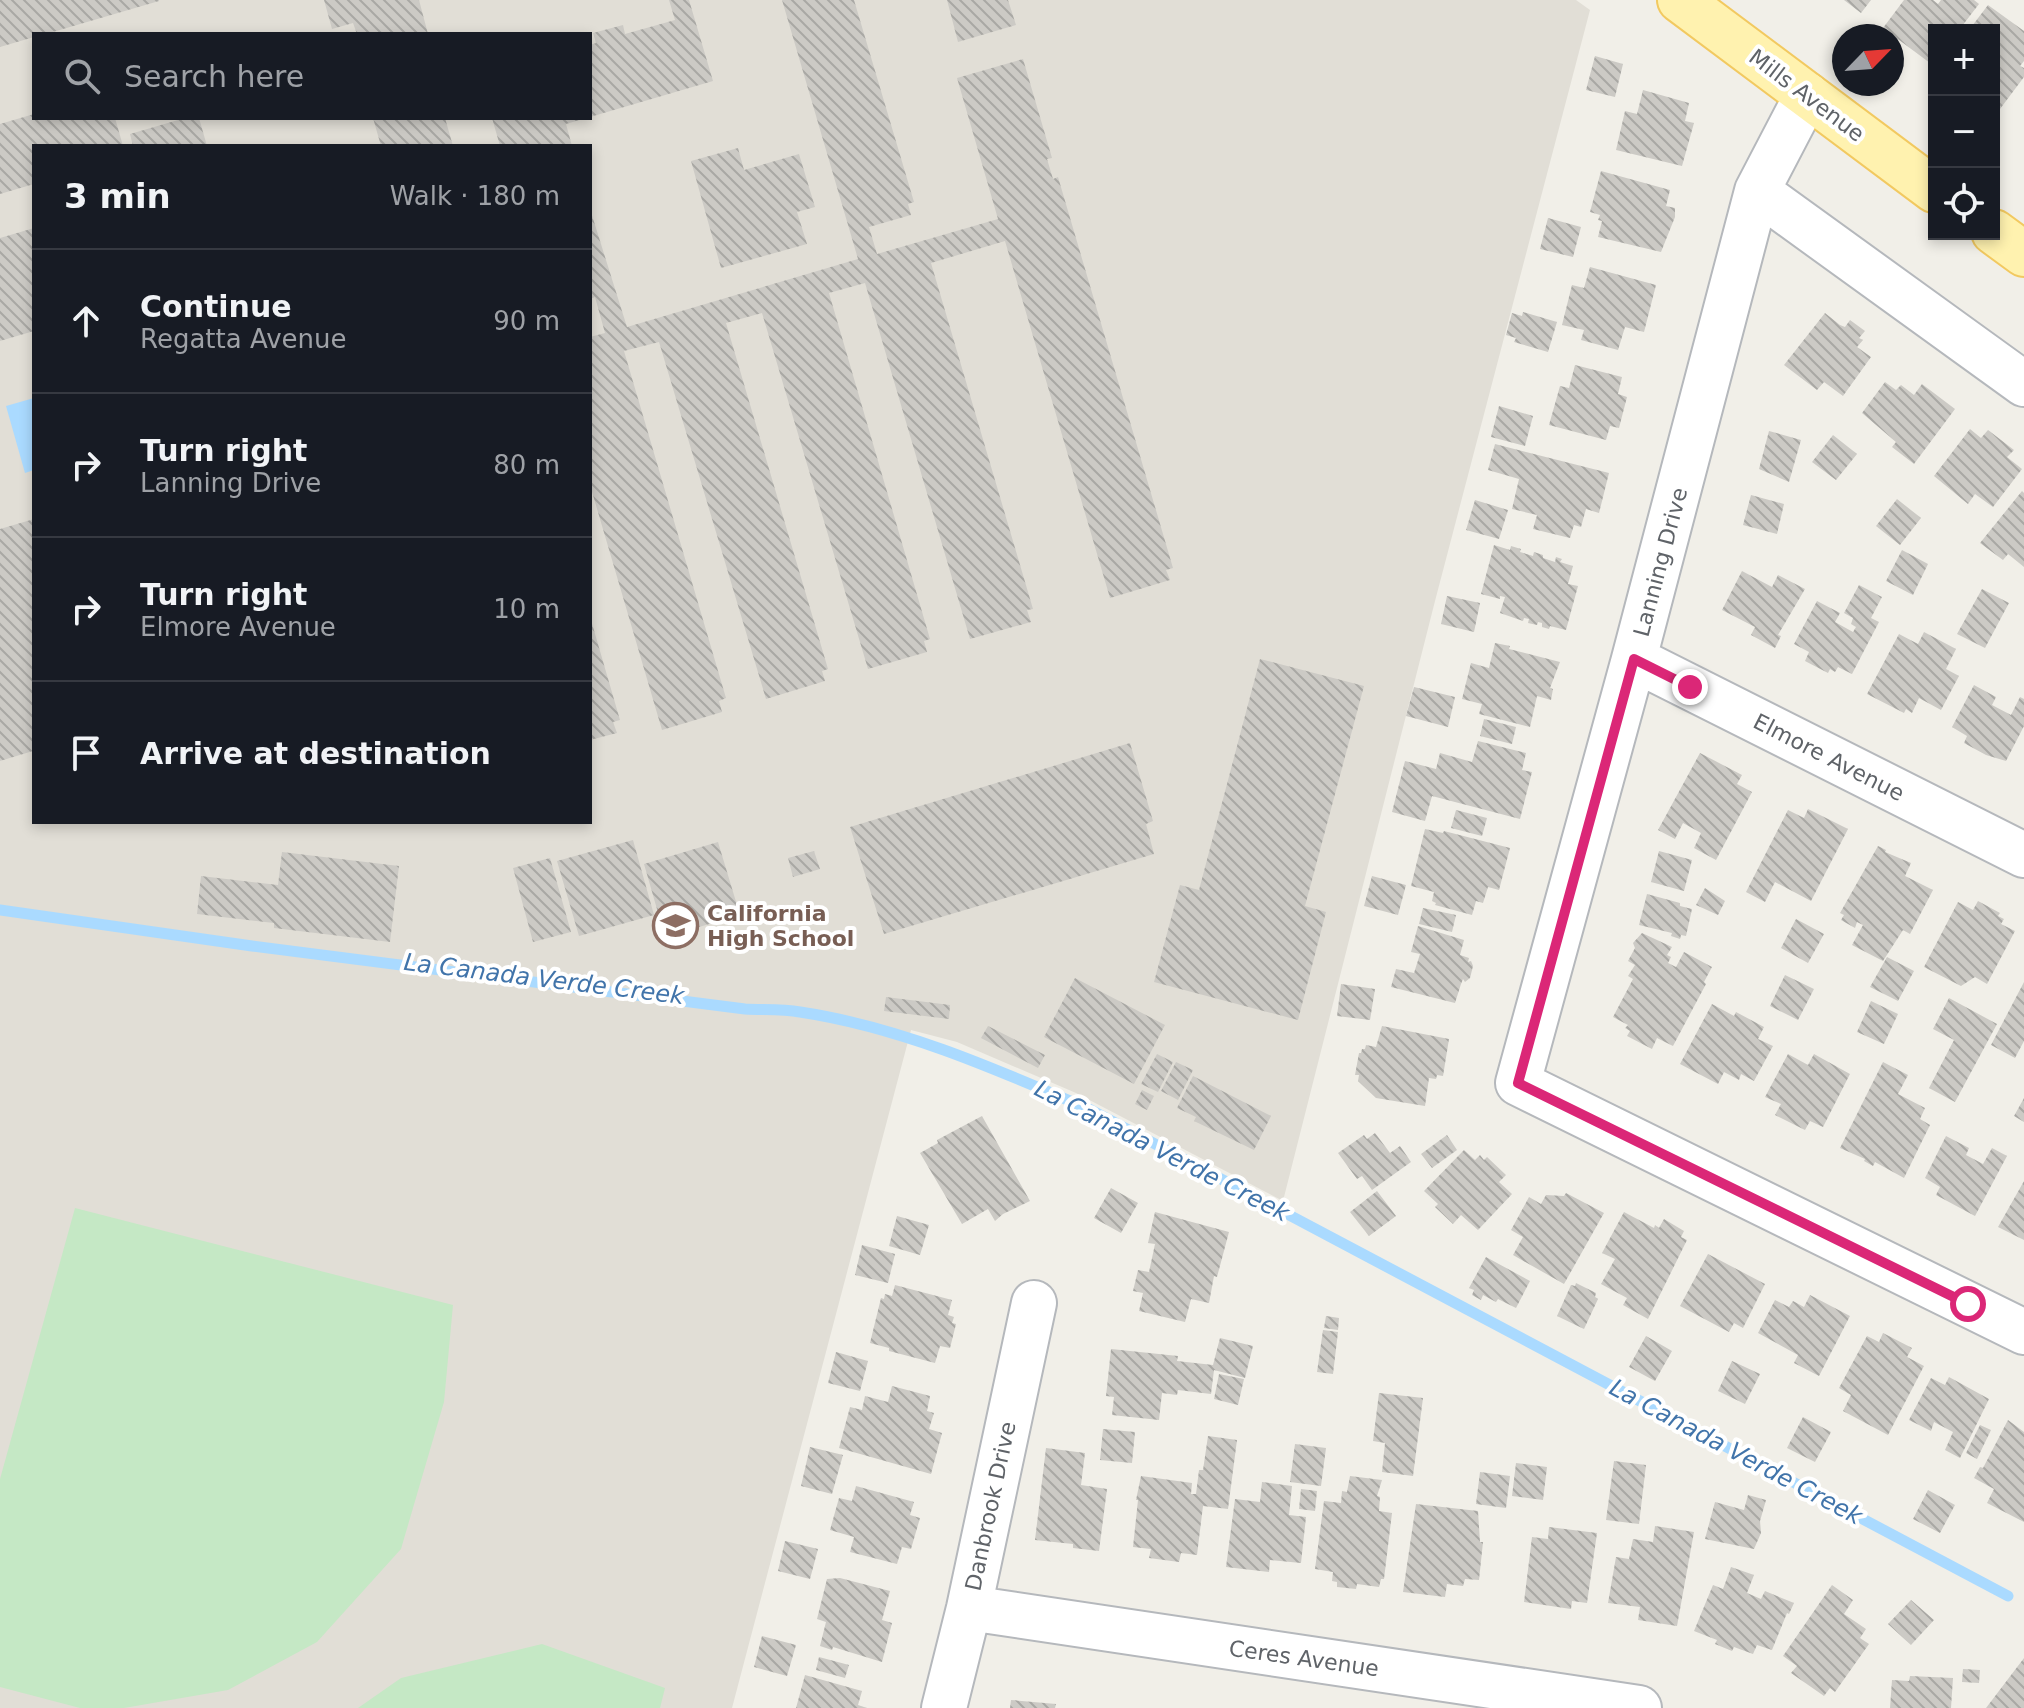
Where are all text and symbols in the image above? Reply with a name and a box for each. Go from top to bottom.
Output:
north arrow [1832,24,1904,96]
map controls [1928,24,2000,240]
button: + [1928,24,2000,96]
search box [32,32,592,120]
street label: Mills Avenue [1744,44,1869,147]
icon: search [60,54,104,98]
text: Search here [124,59,304,94]
button: − [1928,96,2000,168]
button: locate [1928,168,2000,240]
text: 3 min [64,176,171,216]
text: Walk · 180 m [390,181,560,211]
text: Continue [140,289,292,324]
icon: ahead [64,299,108,343]
text: 90 m [493,306,560,336]
text: Regatta Avenue [140,324,347,354]
text: Turn right [140,433,307,468]
icon: right [64,443,108,487]
text: 80 m [493,450,560,480]
text: Lanning Drive [140,468,321,498]
street label: Lanning Drive [1629,485,1692,639]
text: Turn right [140,577,307,612]
icon: right [64,587,108,631]
text: 10 m [493,594,560,624]
text: Elmore Avenue [140,612,336,642]
route end [1672,669,1708,705]
street label: Elmore Avenue [1749,709,1908,806]
icon: arrive [64,731,108,775]
text: Arrive at destination [140,736,491,771]
place label: California High School [707,901,854,951]
school or university icon: California High School [652,902,700,950]
water label: La Canada Verde Creek [402,948,687,1010]
water label: La Canada Verde Creek [1030,1075,1295,1228]
route start [1950,1286,1986,1322]
water label: La Canada Verde Creek [1605,1373,1868,1531]
street label: Danbrook Drive [960,1419,1021,1593]
street label: Ceres Avenue [1227,1636,1381,1681]

